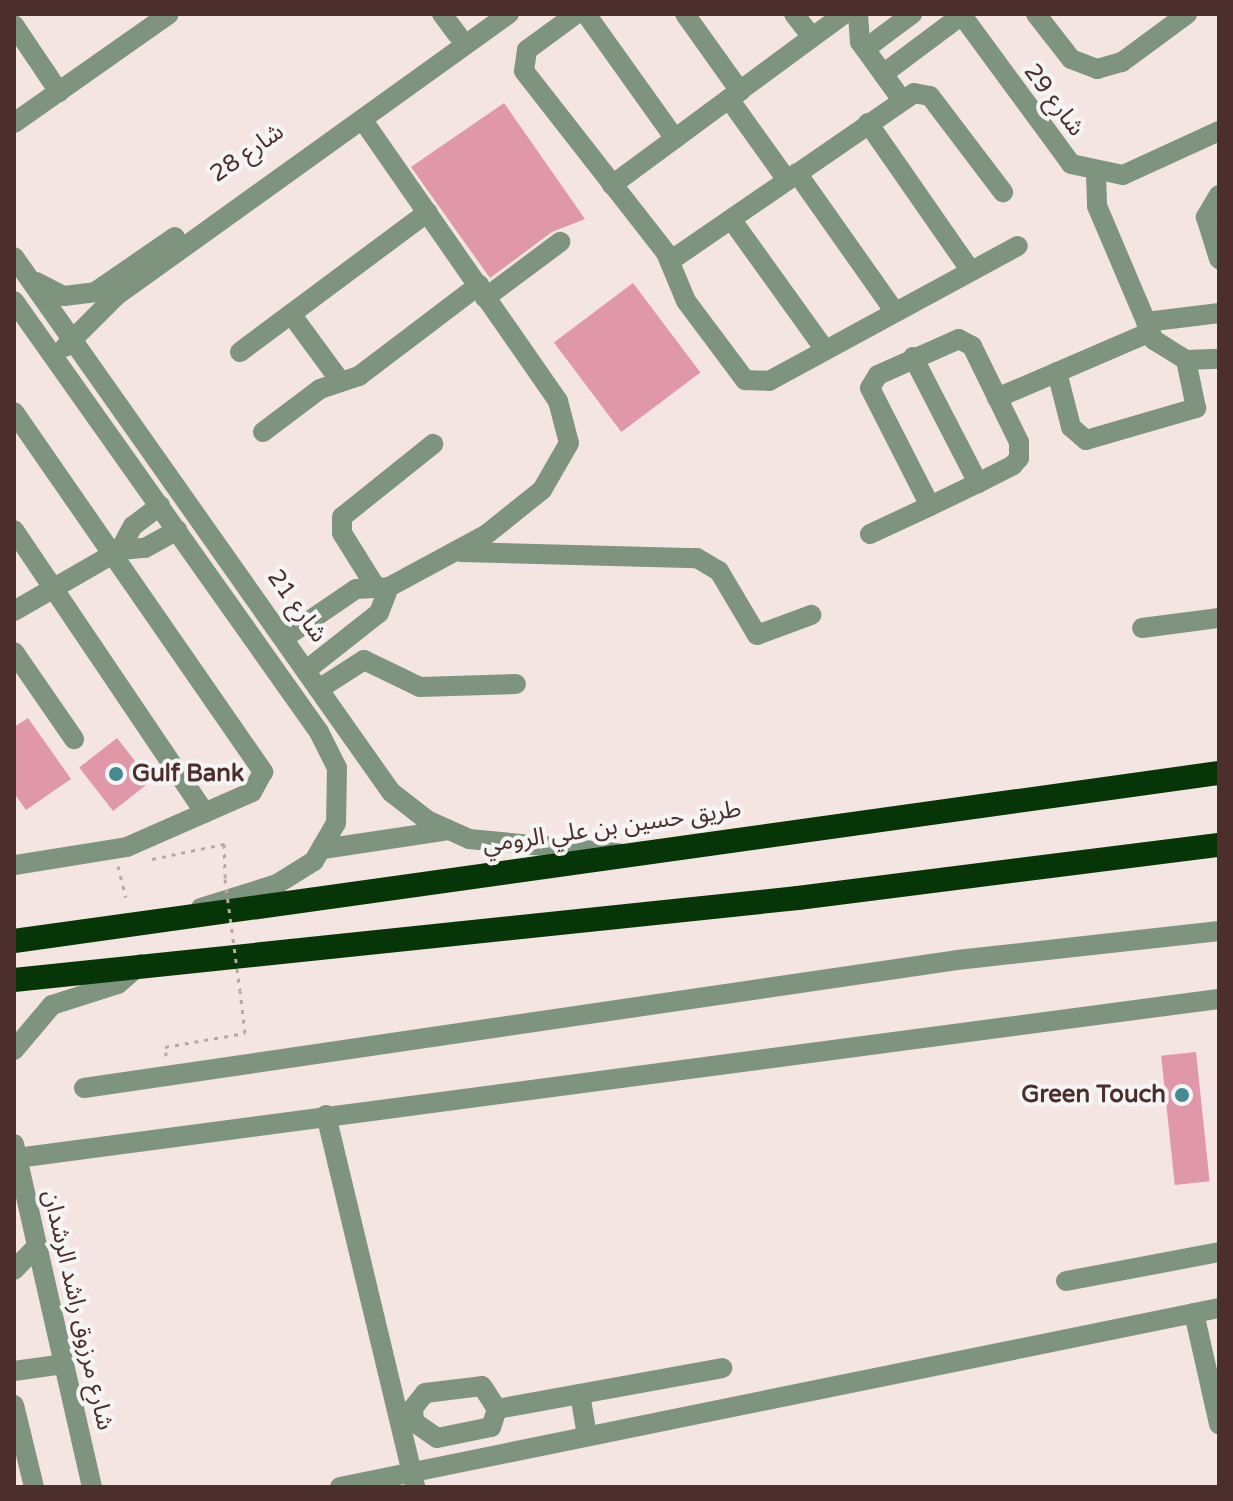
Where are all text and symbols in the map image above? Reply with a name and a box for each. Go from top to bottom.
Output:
street label: شارع 29 [1017,58,1091,142]
street label: شارع 28 [205,117,289,189]
street label: شارع 21 [261,564,333,648]
place label: Gulf Bank [132,760,244,788]
marker: Gulf Bank [107,765,125,783]
street label: طريق حسين بن علي الرومي [481,795,743,859]
place label: Green Touch [1021,1081,1166,1109]
marker: Green Touch [1173,1086,1191,1104]
street label: شارع مرزوق راشد الرشدان [36,1187,120,1433]

